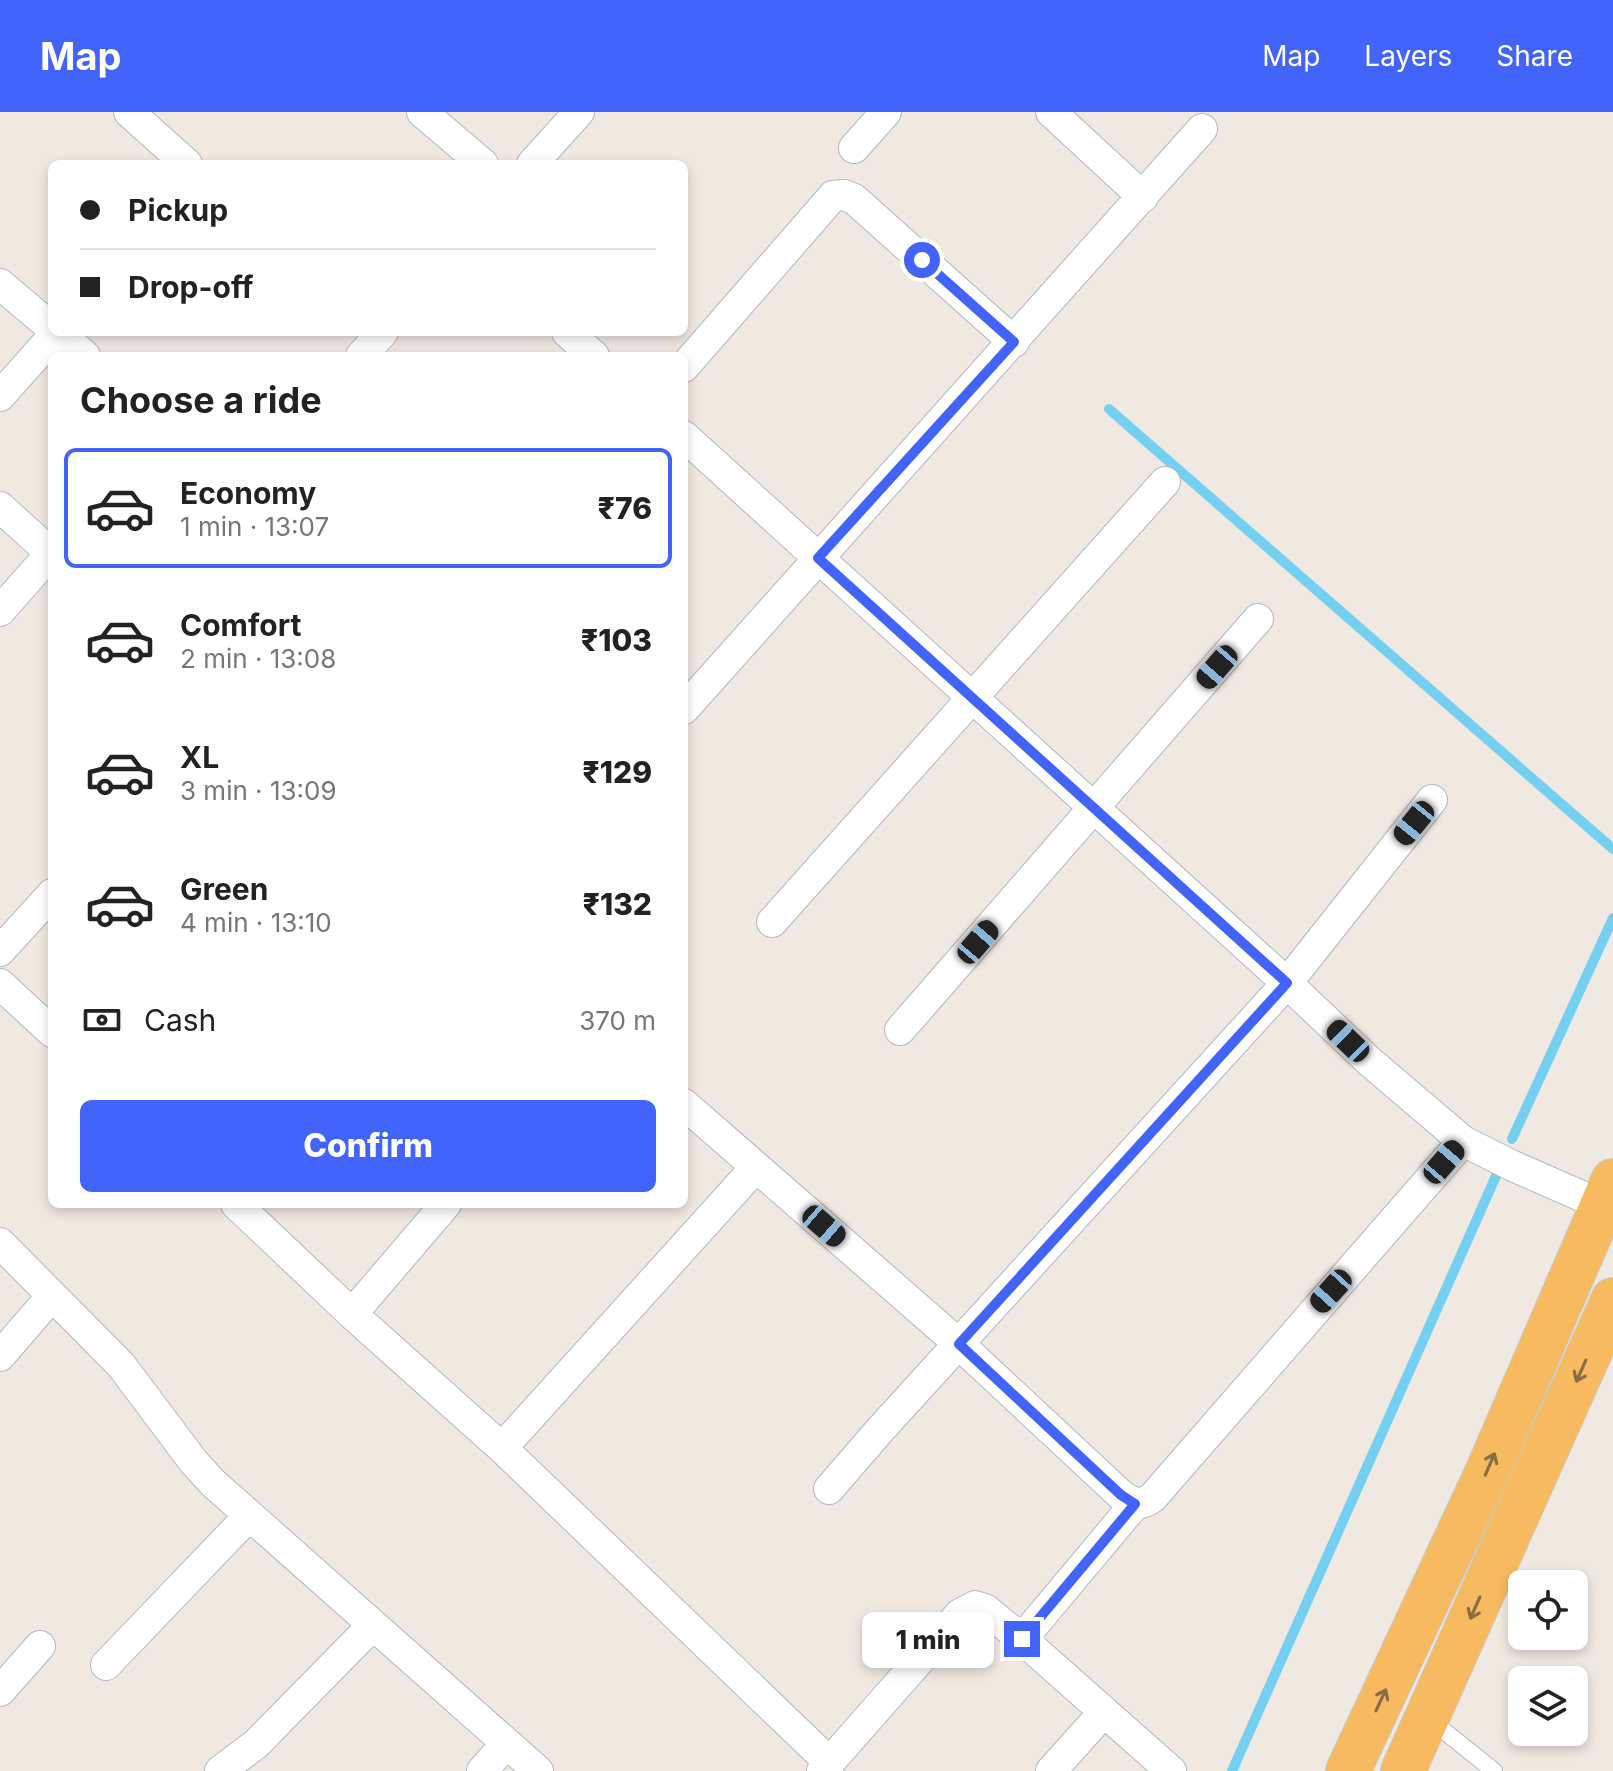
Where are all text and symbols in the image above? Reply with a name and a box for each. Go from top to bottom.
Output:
text: Map [40,33,121,79]
text: Map [1262,39,1320,73]
text: Layers [1364,39,1452,73]
text: Share [1496,39,1573,73]
text: Pickup [128,192,228,228]
route start [904,242,940,278]
text: Drop-off [128,269,254,305]
text: Choose a ride [80,378,322,422]
icon: car [84,472,156,544]
text: Economy [180,475,316,511]
text: ₹76 [597,490,652,526]
text: 1 min · 13:07 [180,511,329,542]
icon: car [84,604,156,676]
text: Comfort [180,607,301,643]
text: ₹103 [581,622,652,658]
car [1192,641,1242,693]
text: 2 min · 13:08 [180,643,336,674]
icon: car [84,736,156,808]
text: XL [180,739,219,775]
text: ₹129 [582,754,652,790]
text: 3 min · 13:09 [180,775,337,806]
car [1390,797,1438,849]
icon: car [84,868,156,940]
text: Green [180,871,268,907]
text: ₹132 [582,886,652,922]
text: 4 min · 13:10 [180,907,332,938]
car [953,916,1003,968]
icon: cash [80,998,124,1042]
text: Cash [144,1002,216,1038]
text: 370 m [579,1005,656,1036]
car [1322,1016,1374,1066]
button: Confirm [80,1100,656,1192]
car [1419,1136,1469,1188]
car [798,1201,850,1251]
car [1306,1265,1356,1317]
one-way arrow [1573,1358,1588,1383]
one-way arrow [1484,1452,1499,1477]
map controls [1508,1570,1588,1746]
button: locate [1508,1570,1588,1650]
one-way arrow [1467,1596,1482,1620]
callout: 1 min [862,1611,994,1667]
route end [1004,1621,1040,1657]
text: 1 min [895,1624,961,1655]
button: layers [1508,1666,1588,1746]
one-way arrow [1374,1689,1389,1713]

